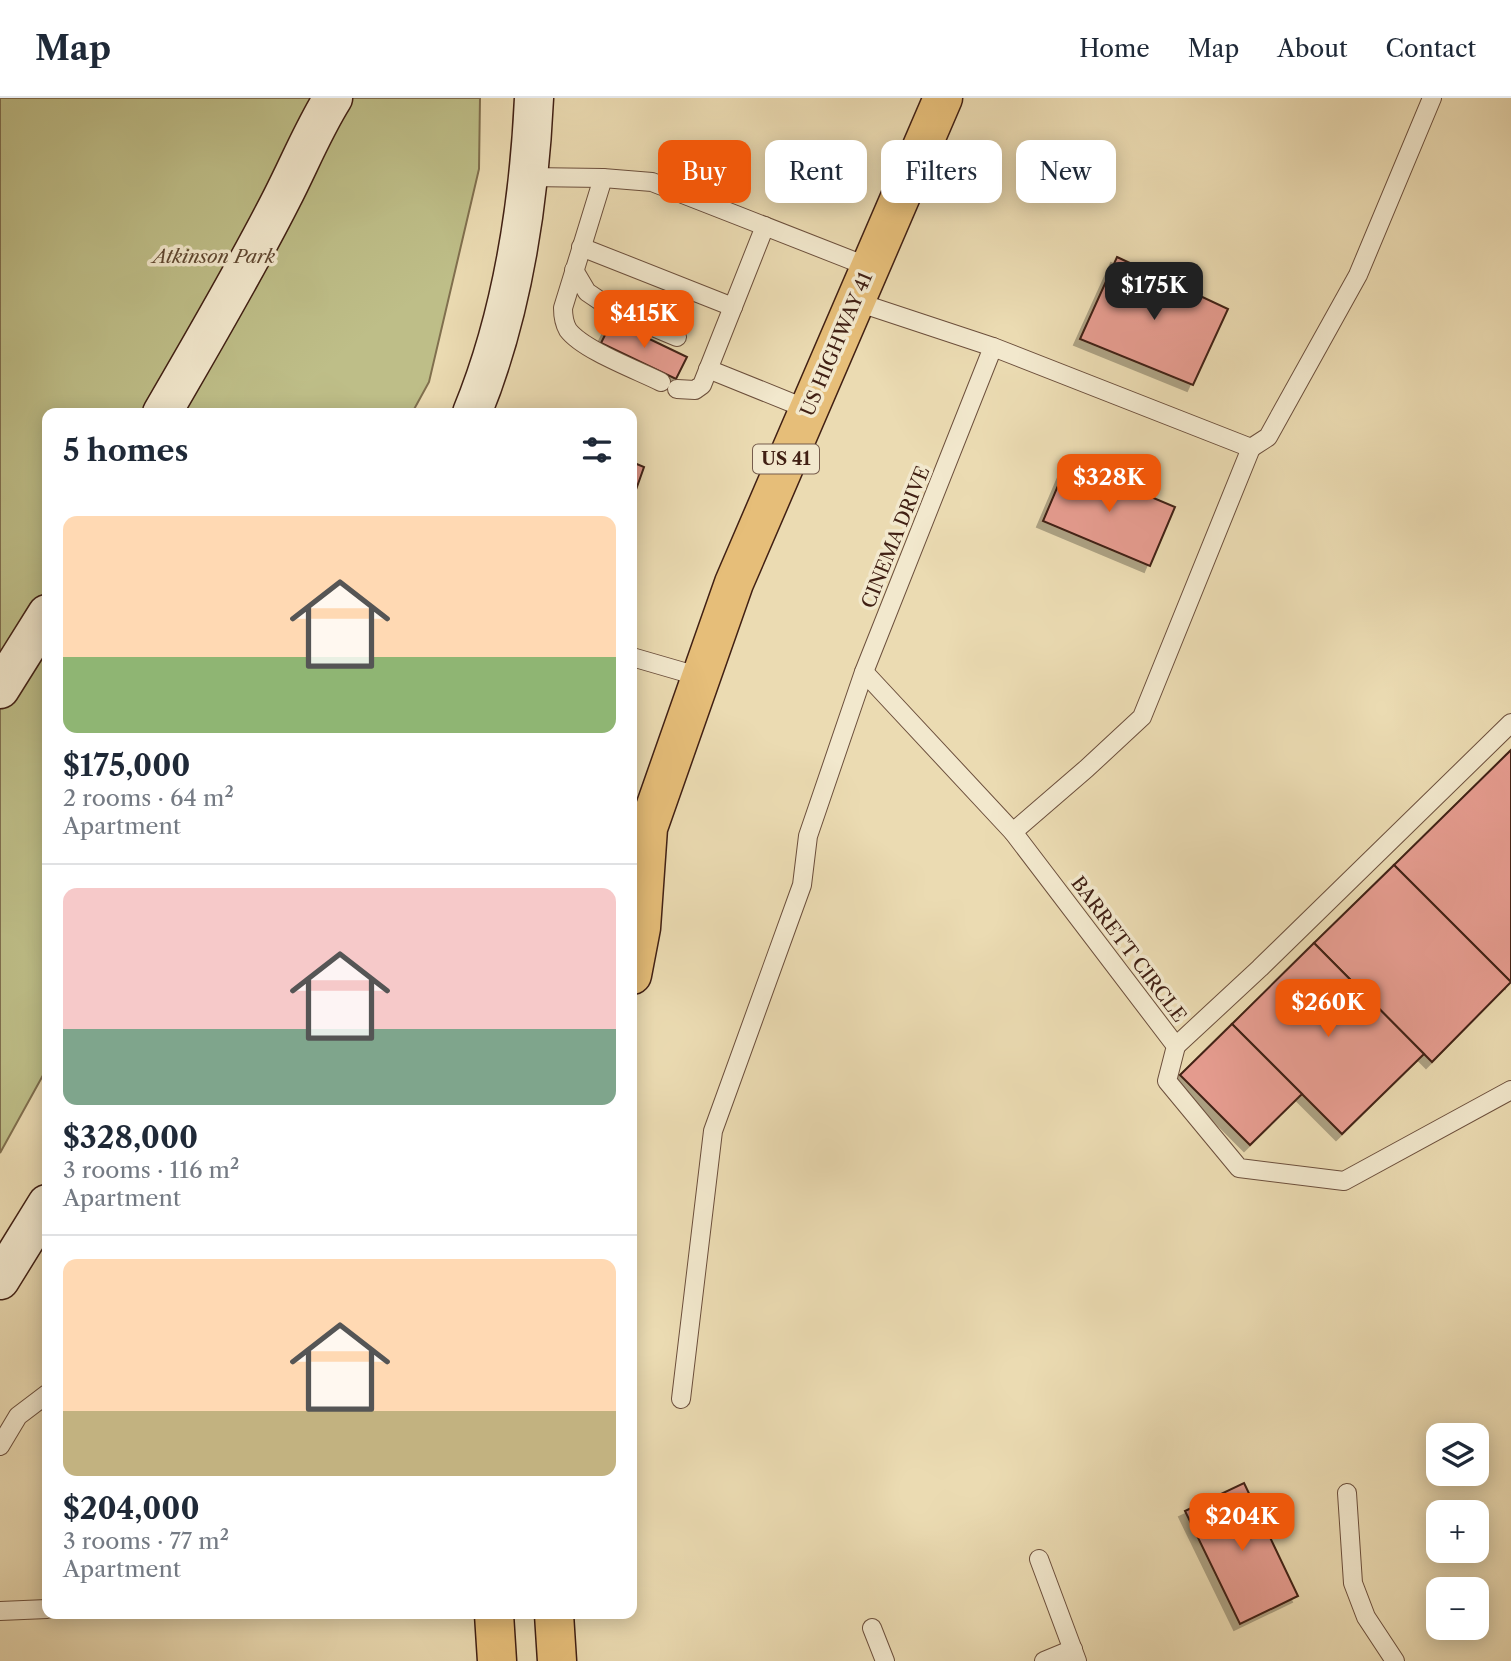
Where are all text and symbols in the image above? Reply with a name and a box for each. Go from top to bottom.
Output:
text: Map [35,28,111,69]
text: Home [1079,34,1150,63]
text: Map [1188,34,1239,63]
text: About [1277,34,1348,63]
text: Contact [1386,34,1476,63]
chip: Buy [658,140,751,203]
chip: Rent [765,140,867,203]
chip: Filters [881,140,1002,203]
chip: New [1016,140,1116,203]
park label: Atkinson Park [150,245,275,268]
pin: $175K [1105,262,1203,322]
street label: US HIGHWAY 41 [796,269,877,420]
text: $175K [1121,271,1187,299]
pin: $415K [595,290,693,350]
text: $415K [610,299,678,327]
icon: filters [578,431,616,469]
text: 5 homes [63,432,188,469]
road number: US 41 [753,444,819,474]
pin: $328K [1060,454,1158,514]
street label: CINEMA DRIVE [856,463,934,612]
text: $328K [1073,463,1145,491]
icon: home [277,561,403,687]
text: $175,000 [63,747,190,784]
text: 2 rooms · 64 m² [63,784,234,812]
text: Apartment [63,812,181,840]
street label: BARRETT CIRCLE [1066,872,1191,1027]
icon: home [277,933,403,1059]
pin: $260K [1279,979,1377,1039]
text: $260K [1291,988,1365,1016]
text: $328,000 [63,1119,198,1156]
text: 3 rooms · 116 m² [63,1156,239,1184]
text: Apartment [63,1184,181,1212]
icon: home [277,1304,403,1430]
map controls [1426,1423,1489,1640]
button: layers [1426,1423,1489,1486]
text: $204,000 [63,1490,200,1527]
pin: $204K [1193,1494,1291,1553]
button: + [1426,1500,1489,1563]
text: $204K [1205,1502,1279,1530]
text: 3 rooms · 77 m² [63,1527,229,1555]
text: Apartment [63,1555,181,1583]
button: − [1426,1577,1489,1640]

